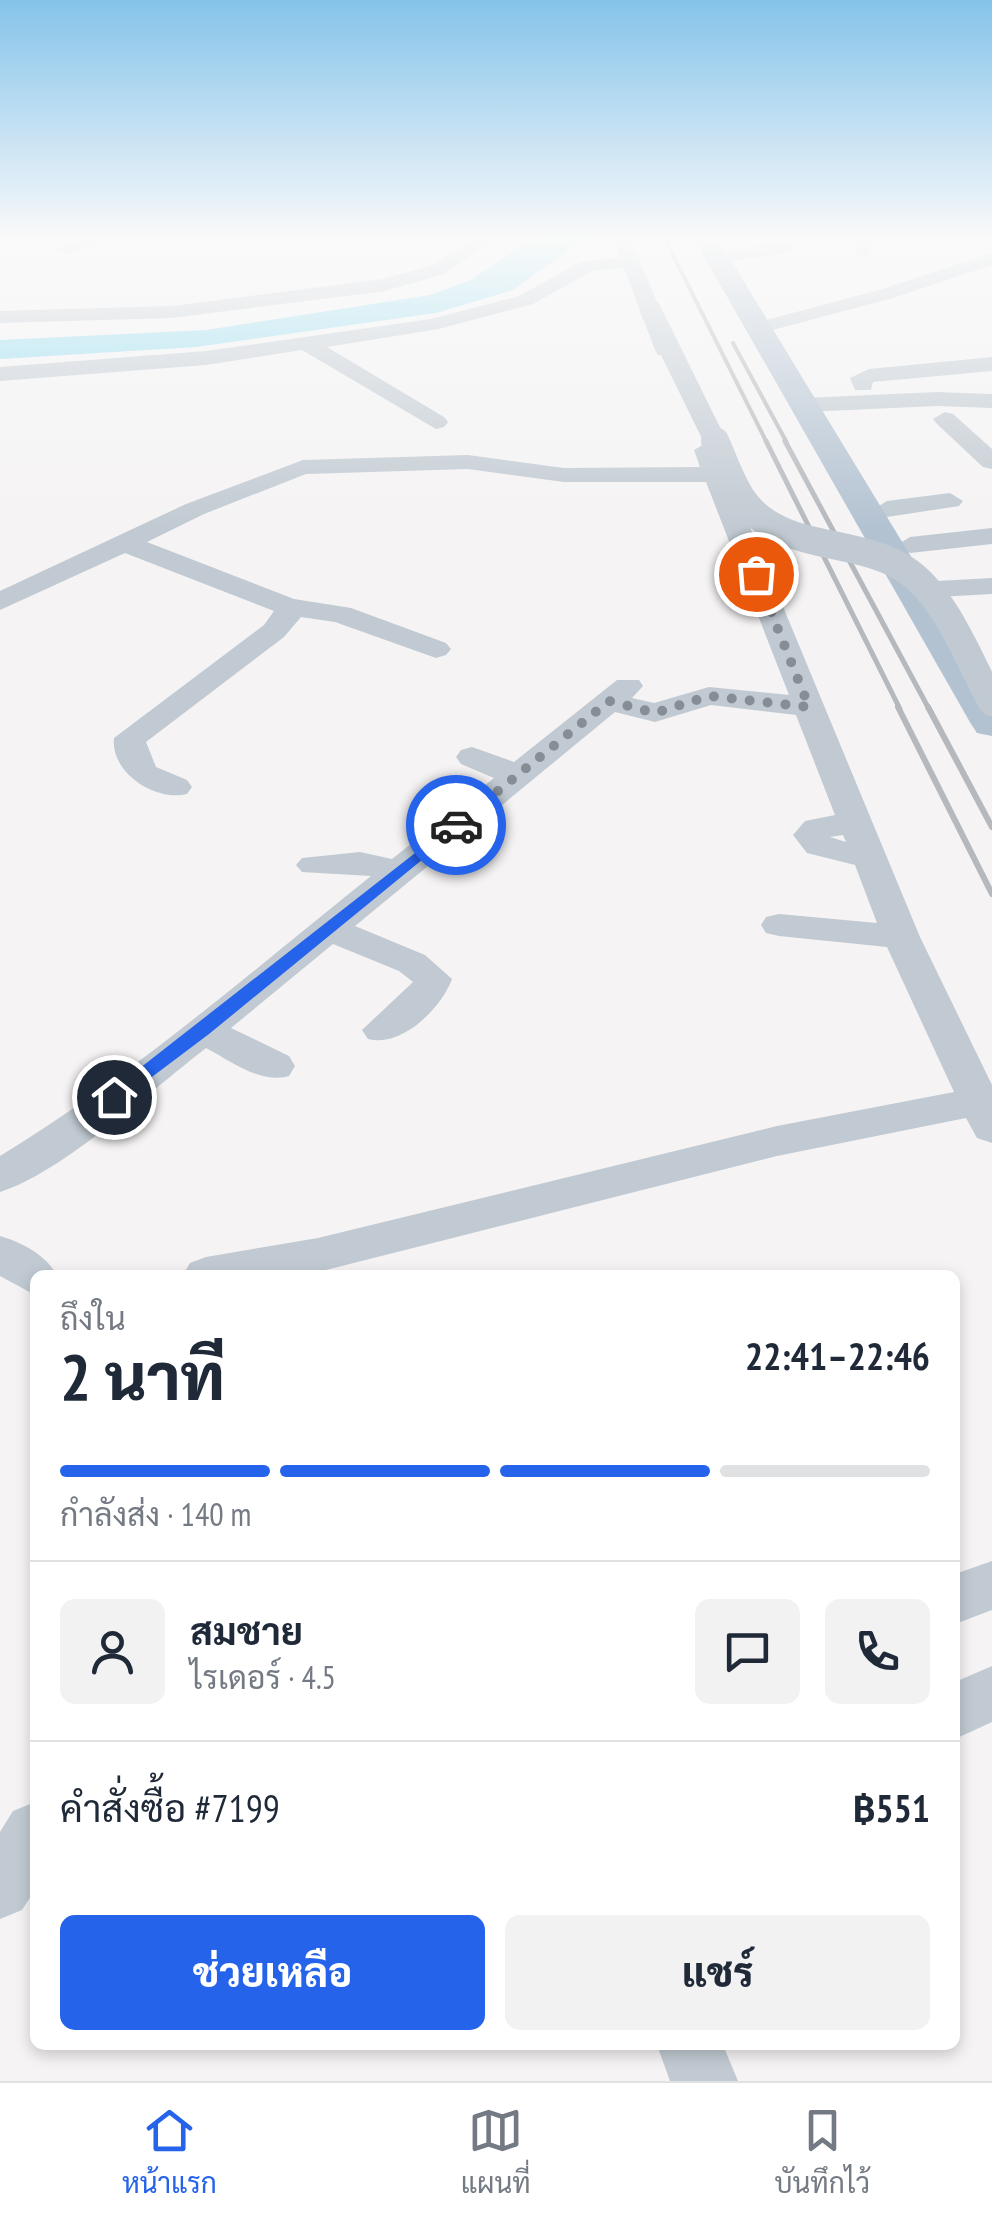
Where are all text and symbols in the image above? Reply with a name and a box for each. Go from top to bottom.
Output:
pin [714,532,799,617]
icon: bag [729,547,784,602]
courier [406,775,506,875]
icon: car [429,798,484,853]
pin [72,1055,157,1140]
icon: home [87,1070,142,1125]
text: ถึงใน [60,1297,126,1339]
text: 22:41–22:46 [745,1331,930,1380]
text: 2 นาที [60,1334,225,1418]
text: กำลังส่ง · 140 m [60,1493,251,1535]
button: person [60,1599,165,1704]
button: chat [695,1599,800,1704]
button: phone [825,1599,930,1704]
text: สมชาย [190,1606,303,1655]
text: ไรเดอร์ · 4.5 [190,1656,336,1698]
text: คำสั่งซื้อ #7199 [60,1783,280,1832]
text: ฿551 [853,1783,930,1832]
button: ช่วยเหลือ [60,1915,485,2030]
button: แชร์ [505,1915,930,2030]
tab: หน้าแรก [122,2103,217,2201]
tab: แผนที่ [461,2103,531,2201]
tab: บันทึกไว้ [774,2103,870,2201]

